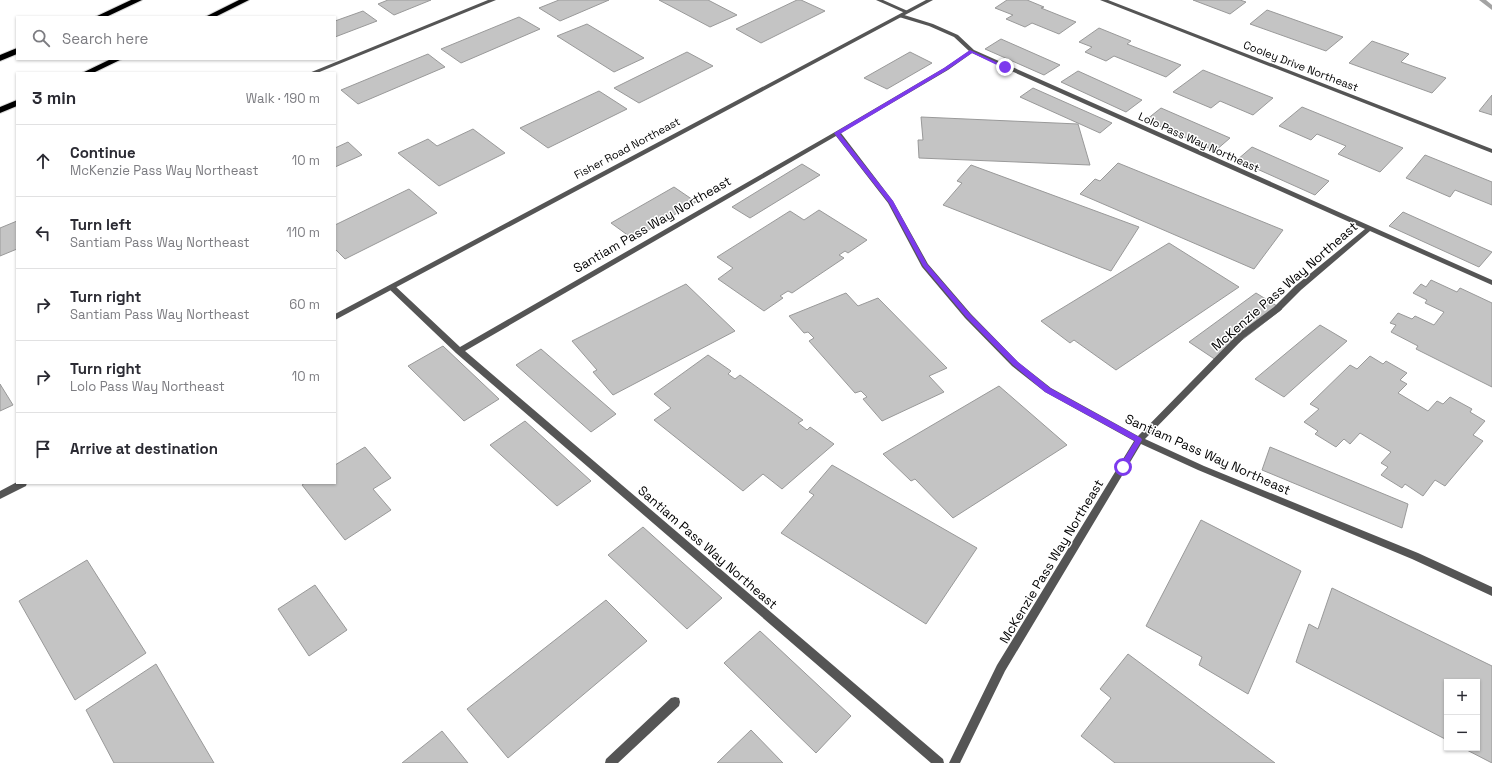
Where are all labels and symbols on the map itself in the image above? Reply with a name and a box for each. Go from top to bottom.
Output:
street label: Cooley Drive Northeast [1241,38,1361,94]
route end [996,58,1014,76]
street label: Lolo Pass Way Northeast [1136,109,1262,175]
street label: Fisher Road Northeast [572,114,682,182]
street label: Santiam Pass Way Northeast [570,172,734,277]
street label: McKenzie Pass Way Northeast [1208,218,1361,355]
street label: Santiam Pass Way Northeast [1122,410,1293,499]
route start [1114,458,1132,476]
street label: McKenzie Pass Way Northeast [996,476,1107,646]
street label: Santiam Pass Way Northeast [634,482,781,613]

